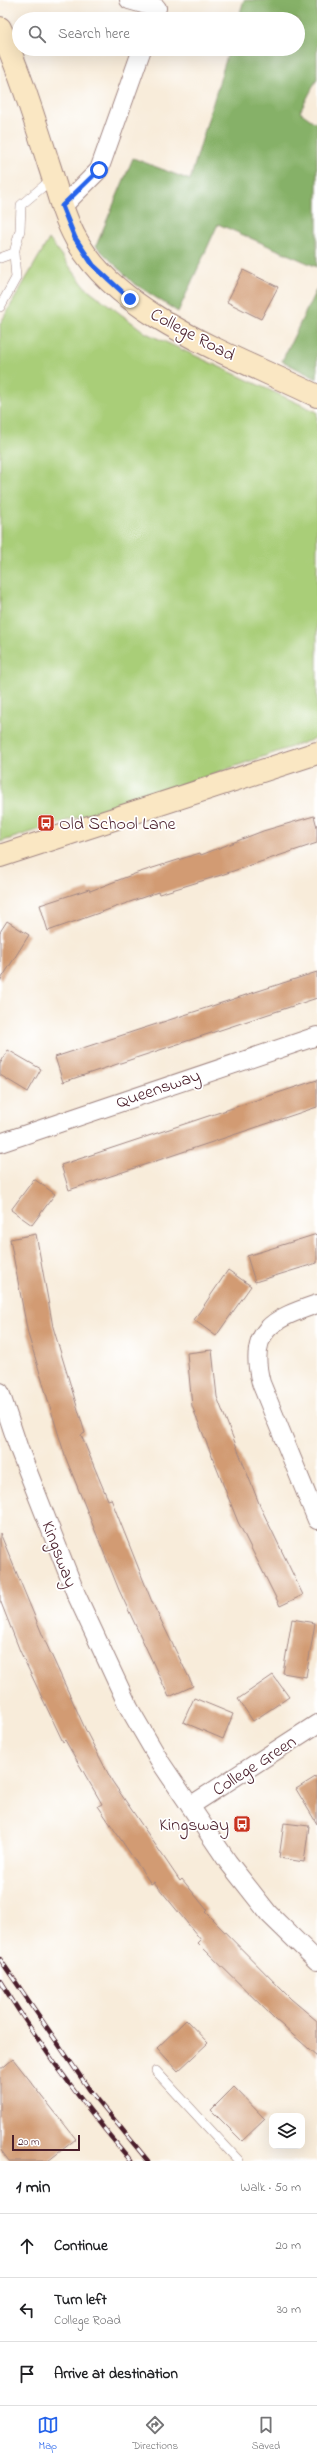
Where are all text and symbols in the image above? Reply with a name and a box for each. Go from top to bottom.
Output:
search box [12,12,305,56]
icon: search [26,23,48,45]
text: Search here [58,23,130,45]
route start [90,161,108,179]
route end [121,290,139,308]
street label: College Road [145,303,239,370]
place label: Old School Lane [59,812,177,838]
bus stop icon: Old School Lane [36,813,56,833]
street label: Queensway [113,1063,204,1116]
street label: Kingsway [33,1518,83,1592]
street label: College Green [208,1730,303,1804]
place label: Kingsway [159,1813,229,1840]
bus stop icon: Kingsway [232,1814,252,1834]
map controls [269,2113,305,2149]
button: layers [269,2113,305,2149]
scale bar [12,2133,80,2152]
text: 20 m [18,2134,40,2150]
text: 1 min [16,2175,50,2200]
text: Walk · 50 m [240,2178,301,2197]
icon: ahead [16,2235,38,2257]
text: Continue [54,2235,108,2257]
text: 20 m [276,2236,301,2255]
text: Turn left [54,2289,107,2311]
icon: left [16,2299,38,2321]
text: 30 m [277,2300,301,2319]
text: College Road [54,2311,121,2330]
icon: arrive [16,2363,38,2385]
text: Arrive at destination [54,2363,178,2385]
tab: Map [37,2414,59,2454]
tab: Directions [132,2414,178,2454]
tab: Saved [252,2414,280,2454]

